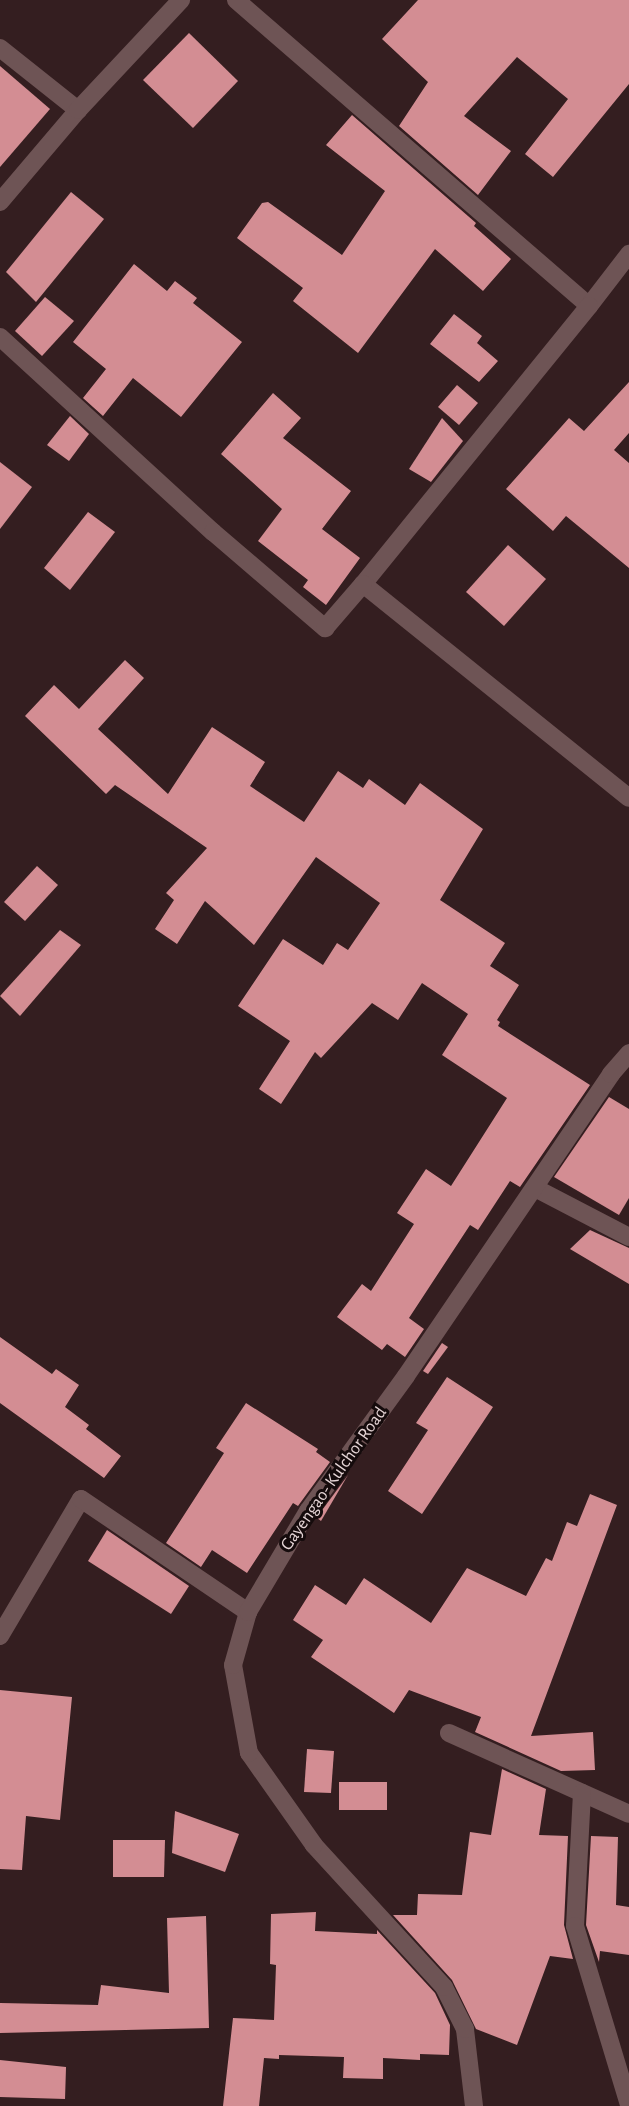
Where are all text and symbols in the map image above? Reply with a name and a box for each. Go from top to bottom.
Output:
street label: Gayengao- Kulchor Road [276,1403,392,1555]

